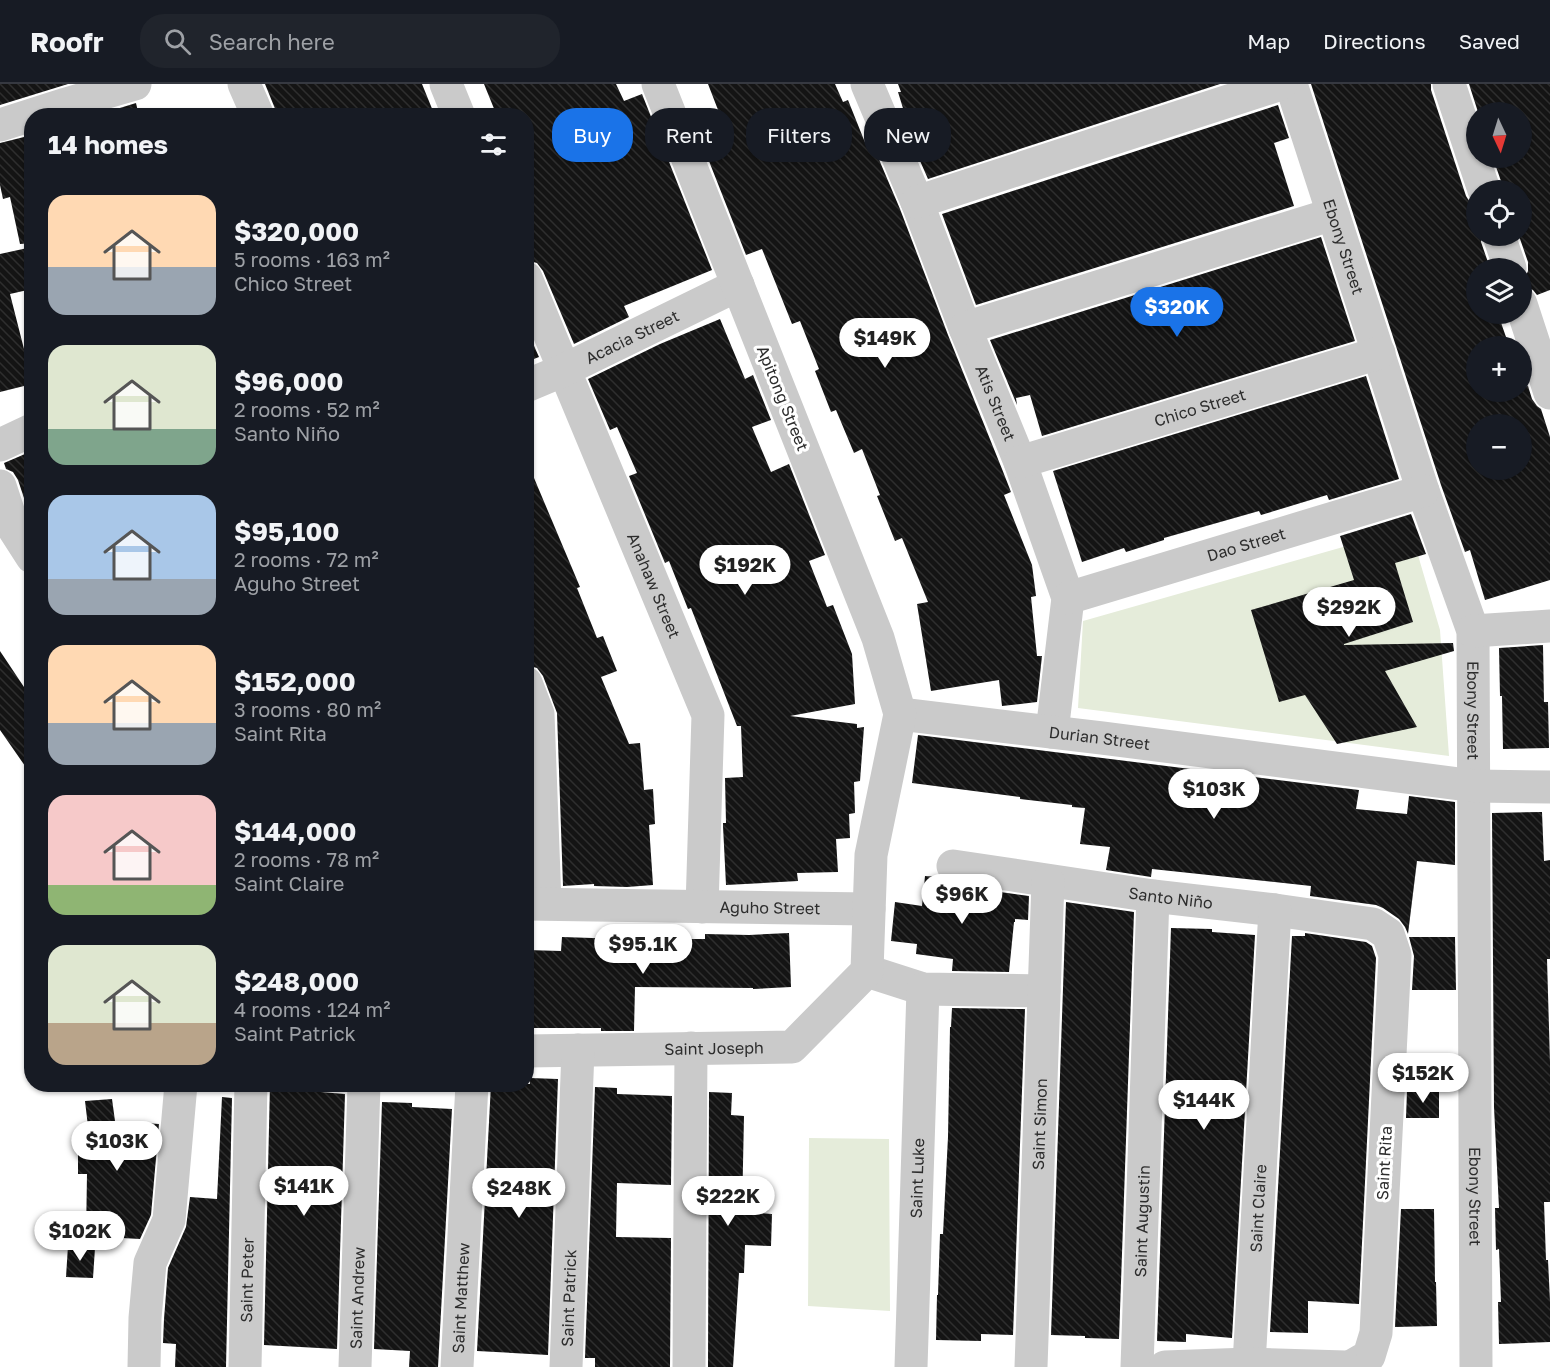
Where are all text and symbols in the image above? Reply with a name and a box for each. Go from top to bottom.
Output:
search box [140,14,560,68]
text: Roofr [30,25,104,58]
icon: search [161,25,194,58]
text: Search here [209,28,335,55]
text: Map [1247,28,1290,54]
text: Directions [1323,28,1426,54]
text: Saved [1459,28,1520,54]
north arrow [1466,102,1532,168]
map controls [1466,102,1532,480]
chip: Buy [552,108,633,162]
chip: Rent [645,108,734,162]
chip: Filters [746,108,852,162]
chip: New [864,108,951,162]
icon: filters [477,128,510,161]
text: 14 homes [48,129,168,160]
button: locate [1466,180,1532,246]
street label: Ebony Street [1319,196,1369,297]
text: $320,000 [234,216,359,247]
icon: home [96,219,168,291]
text: 5 rooms · 163 m² [234,247,390,271]
button: layers [1466,258,1532,324]
text: Chico Street [234,271,352,295]
pin: $320K [1135,287,1219,338]
text: $320K [1144,294,1210,318]
street label: Acacia Street [582,305,682,368]
pin: $149K [843,318,927,369]
text: $149K [853,325,917,349]
button: + [1466,336,1532,402]
street label: Apitong Street [753,342,813,454]
street label: Atis Street [971,362,1020,444]
text: $96,000 [234,366,343,397]
icon: home [96,369,168,441]
street label: Chico Street [1152,384,1248,431]
text: 2 rooms · 52 m² [234,397,380,421]
button: − [1466,414,1532,480]
text: Santo Niño [234,421,340,445]
text: $95,100 [234,516,339,547]
icon: home [96,519,168,591]
street label: Dao Street [1204,523,1288,566]
street label: Anahaw Street [623,530,685,641]
pin: $192K [703,545,787,596]
text: 2 rooms · 72 m² [234,547,379,571]
text: $192K [713,552,777,576]
text: Aguho Street [234,571,360,595]
pin: $292K [1307,587,1391,638]
text: $292K [1317,594,1382,618]
street label: Ebony Street [1463,661,1484,760]
text: $152,000 [234,666,356,697]
icon: home [96,669,168,741]
text: 3 rooms · 80 m² [234,697,381,721]
text: Saint Rita [234,721,327,745]
street label: Durian Street [1048,722,1151,754]
pin: $103K [1172,769,1256,820]
text: $103K [1182,776,1246,800]
text: $144,000 [234,816,356,847]
icon: home [96,819,168,891]
text: 2 rooms · 78 m² [234,847,379,871]
text: Saint Claire [234,871,344,895]
pin: $96K [926,874,998,925]
text: $96K [935,881,989,905]
street label: Santo Niño [1127,882,1214,913]
street label: Aguho Street [719,897,821,918]
pin: $95.1K [594,924,692,975]
text: $95.1K [608,931,678,955]
text: $248,000 [234,966,359,997]
icon: home [96,969,168,1041]
text: 4 rooms · 124 m² [234,997,391,1021]
text: Saint Patrick [234,1021,356,1045]
street label: Saint Joseph [664,1037,764,1059]
pin: $152K [1381,1053,1465,1104]
text: $152K [1392,1060,1454,1084]
street label: Saint Simon [1028,1078,1051,1170]
pin: $144K [1162,1080,1246,1131]
text: $144K [1172,1087,1236,1111]
pin: $103K [75,1121,159,1172]
street label: Saint Rita [1372,1125,1396,1201]
text: $103K [85,1128,149,1152]
street label: Saint Luke [906,1138,928,1219]
street label: Ebony Street [1465,1147,1486,1246]
street label: Saint Claire [1245,1164,1270,1253]
street label: Saint Augustin [1130,1165,1154,1278]
pin: $141K [262,1166,346,1217]
pin: $248K [477,1168,561,1219]
text: $141K [274,1173,335,1197]
text: $248K [486,1175,552,1199]
pin: $222K [686,1176,770,1227]
text: $222K [696,1183,760,1207]
pin: $102K [38,1211,122,1262]
text: $102K [48,1218,112,1242]
street label: Saint Peter [236,1237,258,1323]
street label: Saint Matthew [448,1242,474,1354]
street label: Saint Andrew [346,1247,369,1349]
street label: Saint Patrick [557,1249,580,1347]

